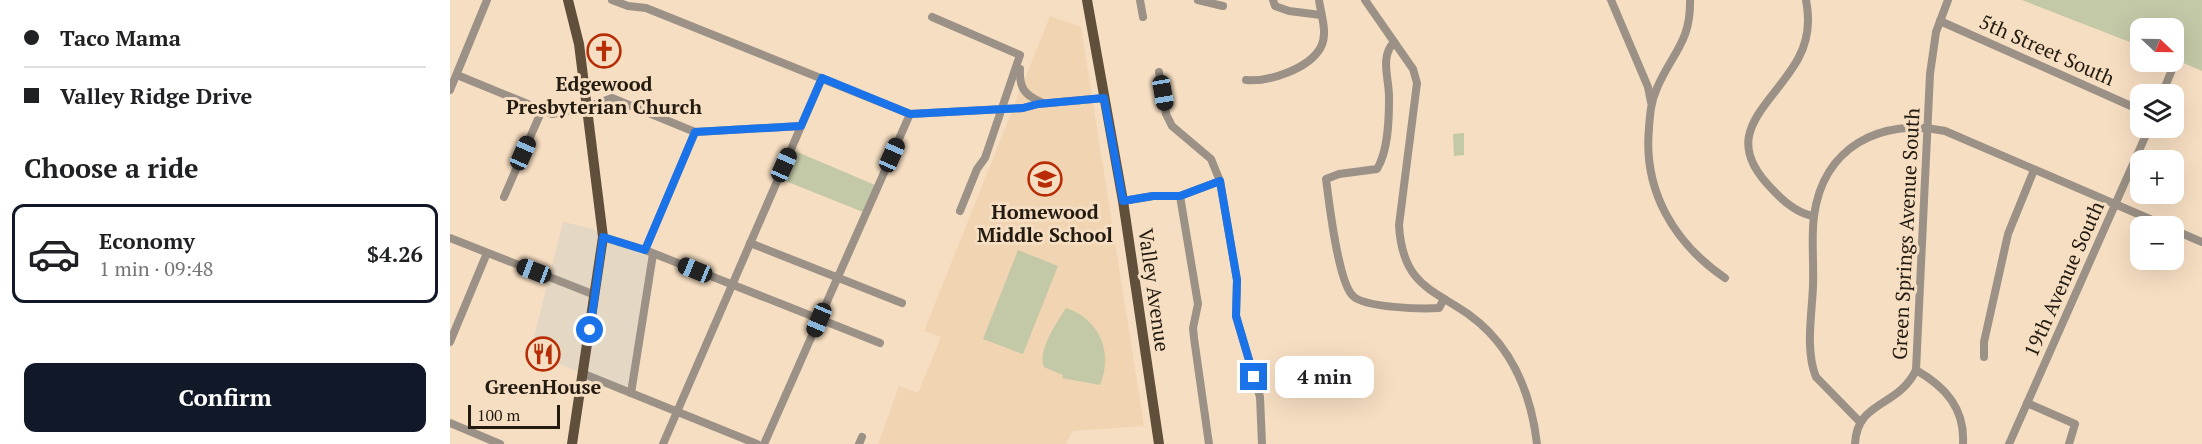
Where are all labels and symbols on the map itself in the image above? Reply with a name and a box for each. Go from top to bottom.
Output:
street label: 5th Street South [1975,8,2119,92]
north arrow [2130,18,2184,72]
church icon: Edgewood Presbyterian Church [586,33,622,69]
place label: Edgewood Presbyterian Church [506,70,702,120]
car [1151,74,1175,112]
street label: Green Springs Avenue South [1885,107,1926,361]
car [507,133,539,173]
car [876,135,908,175]
car [768,145,800,185]
school or university icon: Homewood Middle School [1027,161,1063,197]
street label: 19th Avenue South [2017,196,2110,361]
place label: Homewood Middle School [977,198,1113,248]
street label: Valley Avenue [1132,227,1176,353]
car [675,255,715,285]
car [514,256,554,286]
car [804,300,834,340]
route start [576,316,603,343]
restaurant icon: GreenHouse [525,336,561,372]
callout: 4 min [1275,356,1374,398]
route end [1240,363,1267,390]
place label: GreenHouse [485,373,602,400]
scale bar [468,402,560,430]

